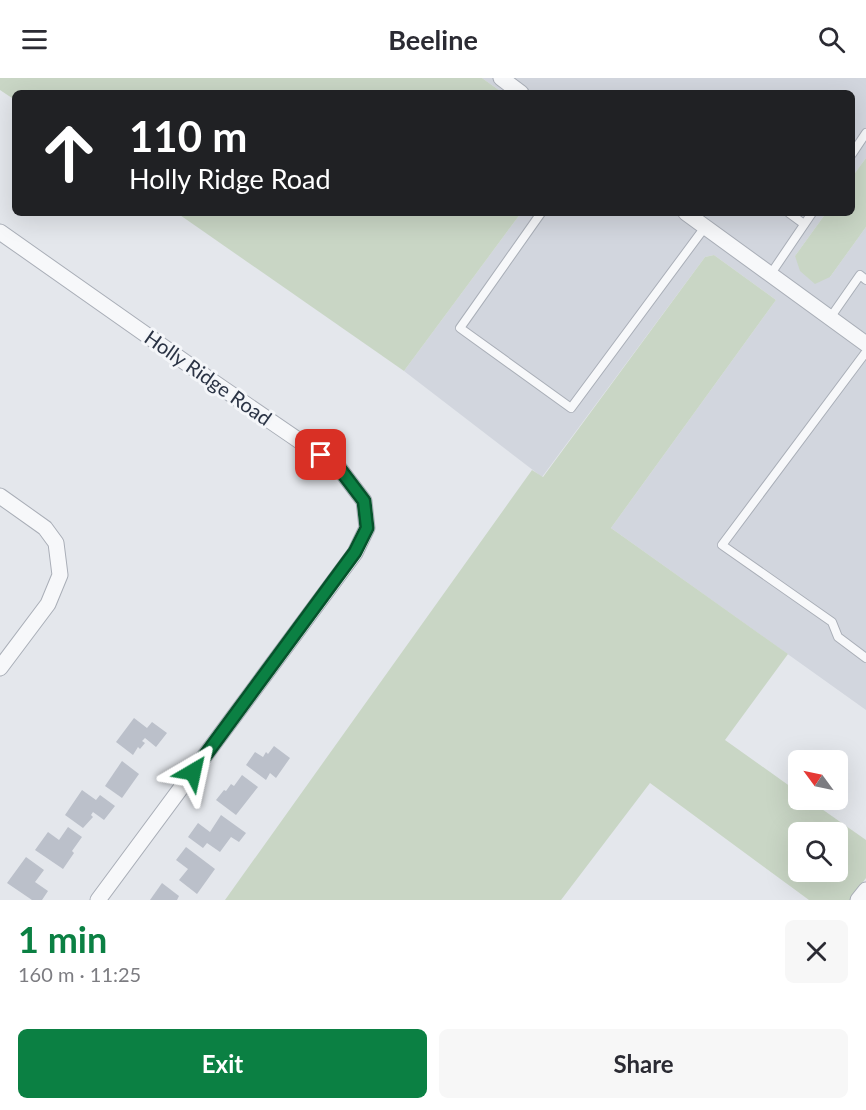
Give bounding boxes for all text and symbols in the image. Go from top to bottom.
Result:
icon: menu [18,23,51,56]
text: Beeline [388,23,478,56]
icon: search [815,23,848,56]
text: 110 m [129,111,247,161]
icon: ahead [30,114,108,192]
text: Holly Ridge Road [129,162,331,195]
street label: Holly Ridge Road [141,325,277,430]
pin [295,429,346,480]
icon: arrive [304,438,337,471]
position arrow [161,740,225,804]
north arrow [788,750,848,810]
map controls [788,750,848,882]
button: search [788,822,848,882]
text: 1 min [18,917,107,961]
button: close [785,920,848,983]
text: 160 m · 11:25 [18,962,141,986]
button: Exit [18,1029,427,1098]
button: Share [439,1029,848,1098]

